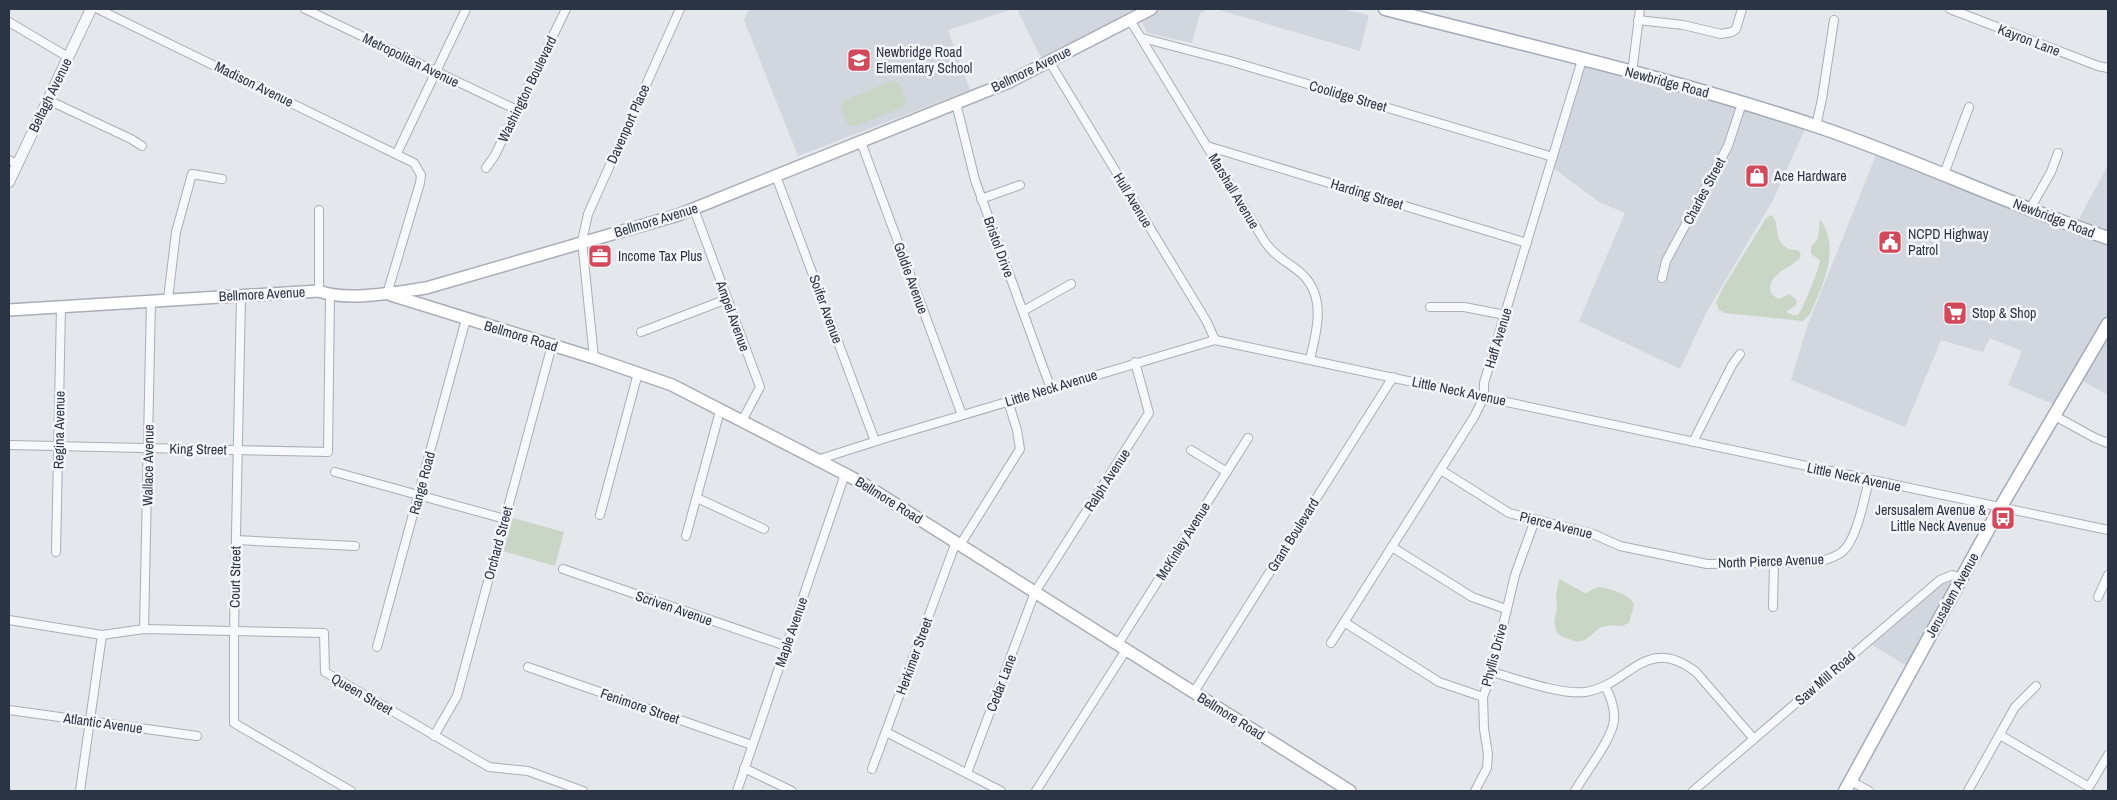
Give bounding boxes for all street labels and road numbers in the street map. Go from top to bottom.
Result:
street label: Kayron Lane [1995,20,2063,60]
street label: Metropolitan Avenue [360,29,462,91]
street label: Washington Boulevard [494,33,560,145]
street label: Bellmore Avenue [988,42,1074,96]
street label: Beltagh Avenue [24,55,76,135]
street label: Madison Avenue [212,57,296,111]
street label: Newbridge Road [1623,62,1711,102]
street label: Coolidge Street [1307,76,1389,116]
street label: Davenport Place [603,82,653,166]
street label: Marshall Avenue [1204,150,1264,232]
street label: Charles Street [1679,154,1729,228]
street label: Hull Avenue [1110,169,1156,231]
street label: Harding Street [1329,174,1405,214]
street label: Newbridge Road [2011,194,2097,242]
street label: Bellmore Avenue [612,199,700,241]
street label: Bristol Drive [980,214,1018,280]
street label: Goldie Avenue [890,240,932,316]
street label: Soifer Avenue [805,272,847,346]
street label: Ampel Avenue [712,277,754,354]
street label: Bellmore Avenue [218,283,306,305]
street label: Haff Avenue [1480,306,1516,370]
street label: Bellmore Road [482,316,560,356]
street label: Little Neck Avenue [1003,365,1099,411]
street label: Little Neck Avenue [1410,372,1508,410]
street label: Regina Avenue [49,391,69,469]
street label: Wallace Avenue [138,424,158,506]
street label: King Street [169,440,227,458]
street label: Ralph Avenue [1080,445,1134,515]
street label: Range Road [405,450,439,516]
street label: Little Neck Avenue [1805,458,1903,496]
street label: Bellmore Road [852,472,926,528]
street label: Grant Boulevard [1263,495,1323,575]
street label: McKinley Avenue [1152,499,1214,583]
street label: Orchard Street [480,504,516,582]
street label: Pierce Avenue [1518,507,1594,543]
street label: Court Street [225,546,245,608]
street label: Jerusalem Avenue [1921,549,1983,641]
street label: North Pierce Avenue [1718,550,1824,572]
street label: Scriven Avenue [633,586,715,630]
street label: Maple Avenue [771,595,811,669]
street label: Herkimer Street [892,615,936,697]
street label: Phyllis Drive [1477,622,1511,688]
street label: Saw Mill Road [1791,647,1859,709]
street label: Cedar Lane [982,652,1020,714]
street label: Queen Street [328,669,396,719]
street label: Fenimore Street [598,684,682,728]
street label: Bellmore Road [1194,688,1268,744]
street label: Atlantic Avenue [61,708,144,737]

